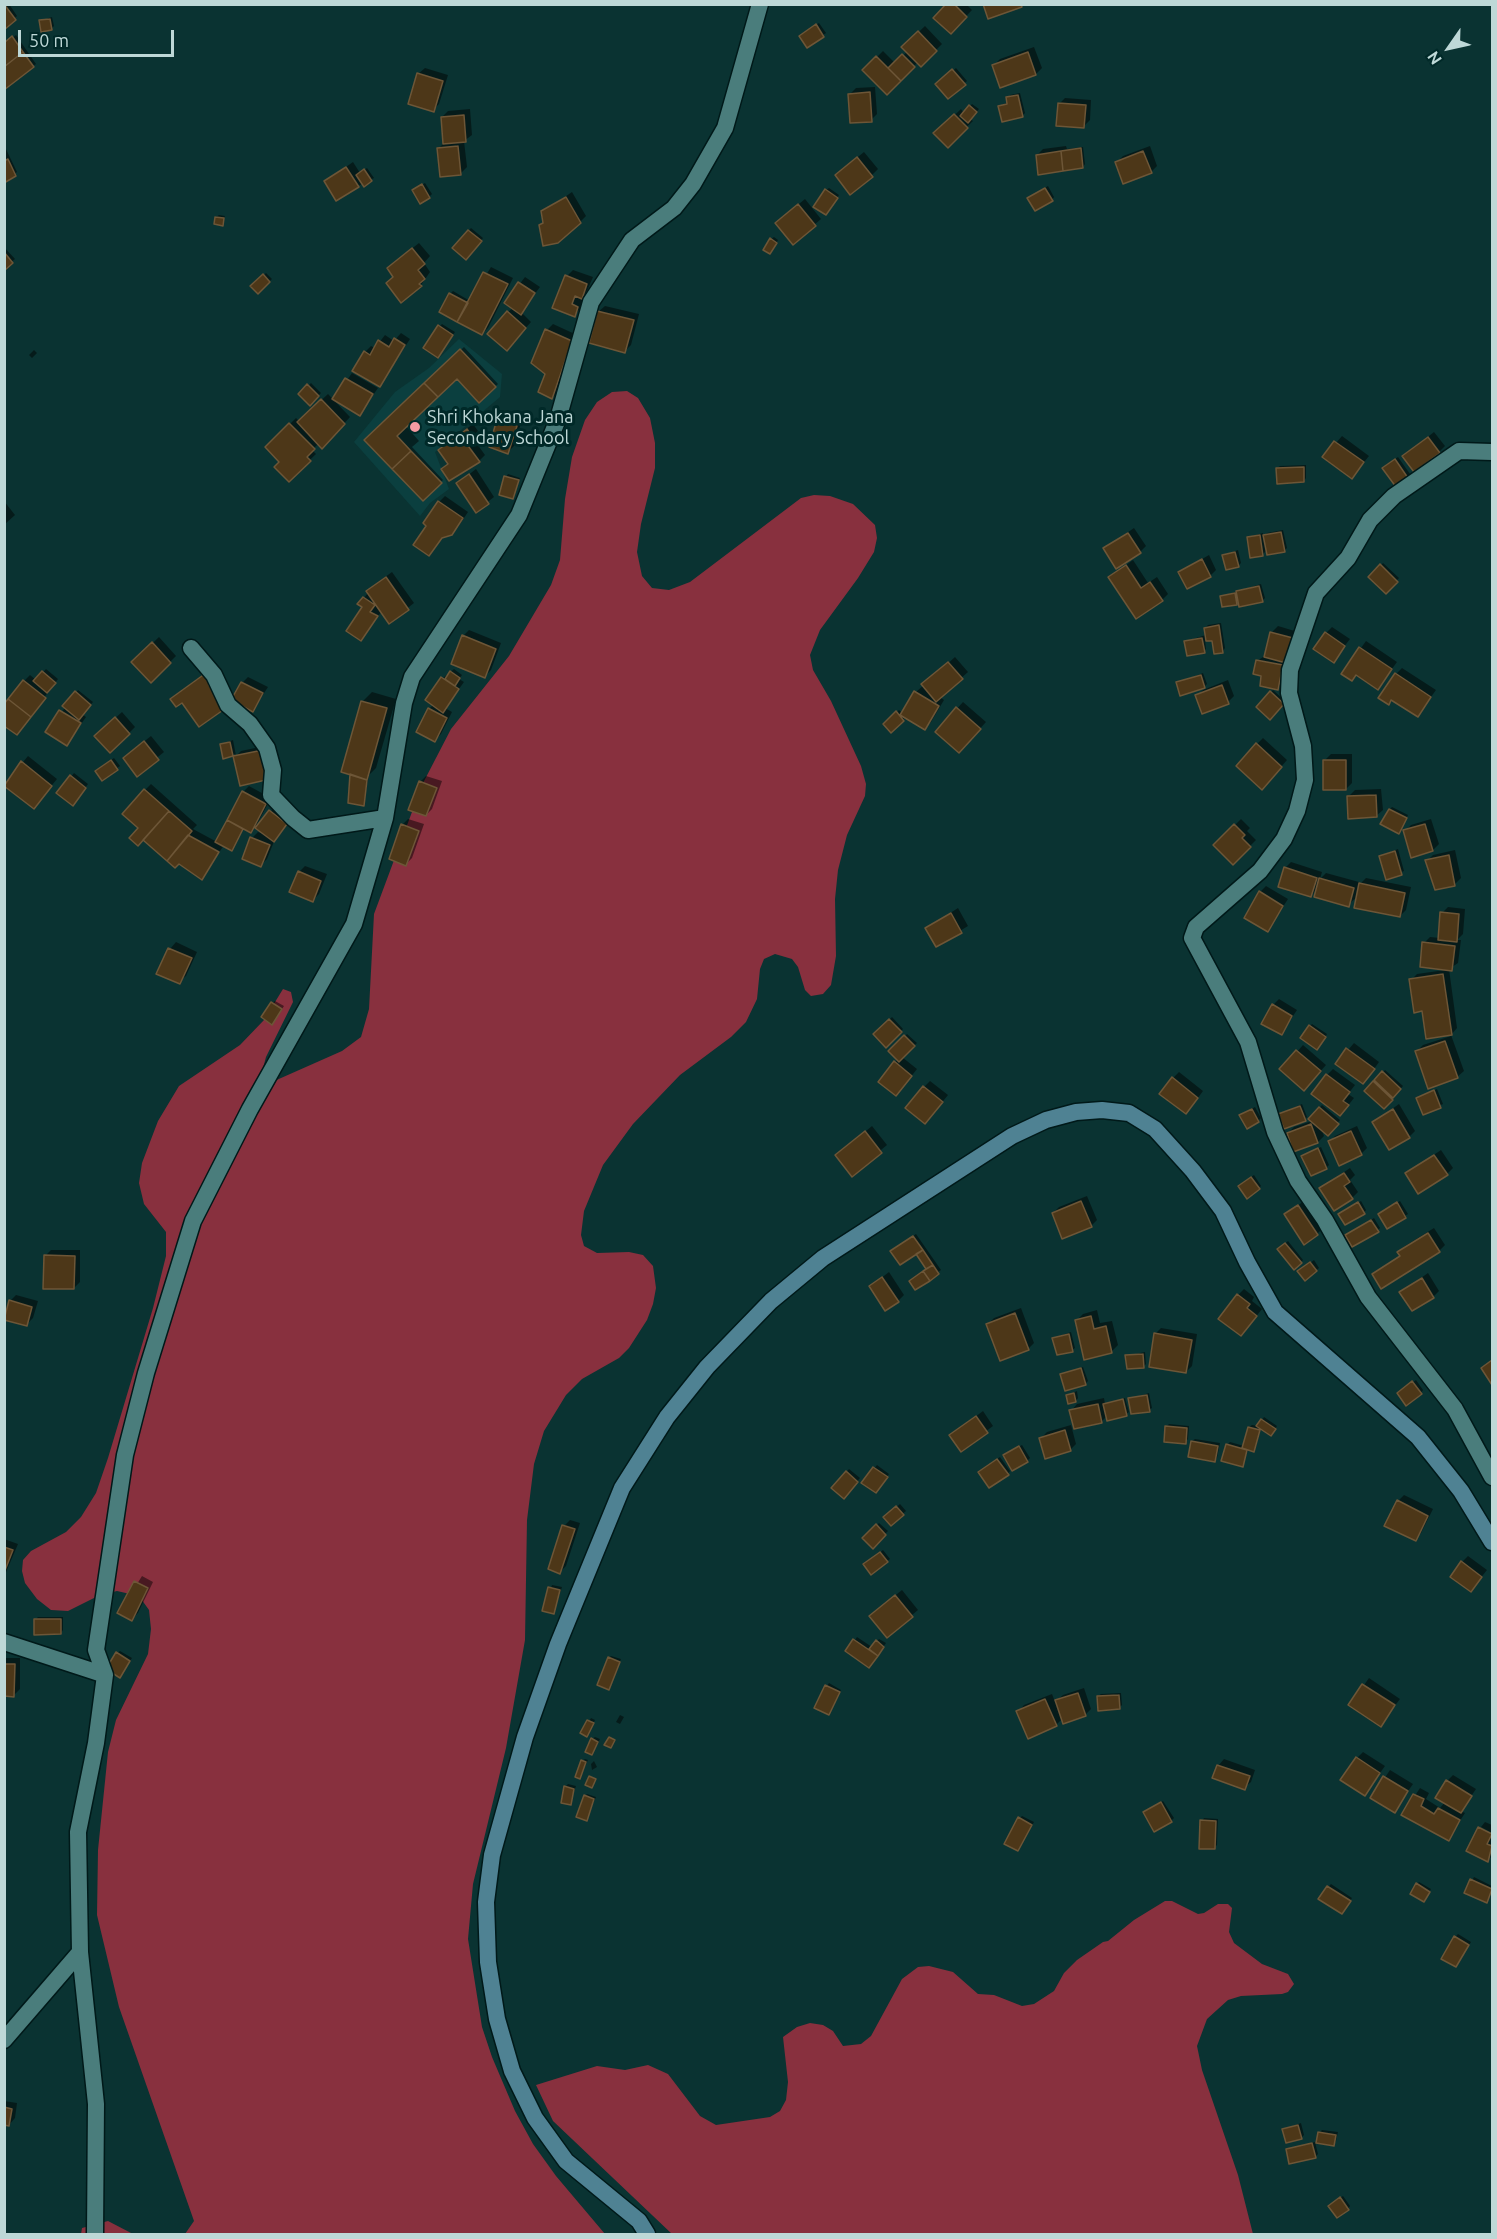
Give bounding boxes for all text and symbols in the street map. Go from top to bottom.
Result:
scale bar [21,18,177,56]
north arrow [1419,18,1479,78]
text: 50 m [29,30,69,50]
text: N [1423,48,1445,68]
place label: Shri Khokana Jana Secondary School [427,406,573,448]
marker: Shri Khokana Jana Secondary School [408,420,422,434]

